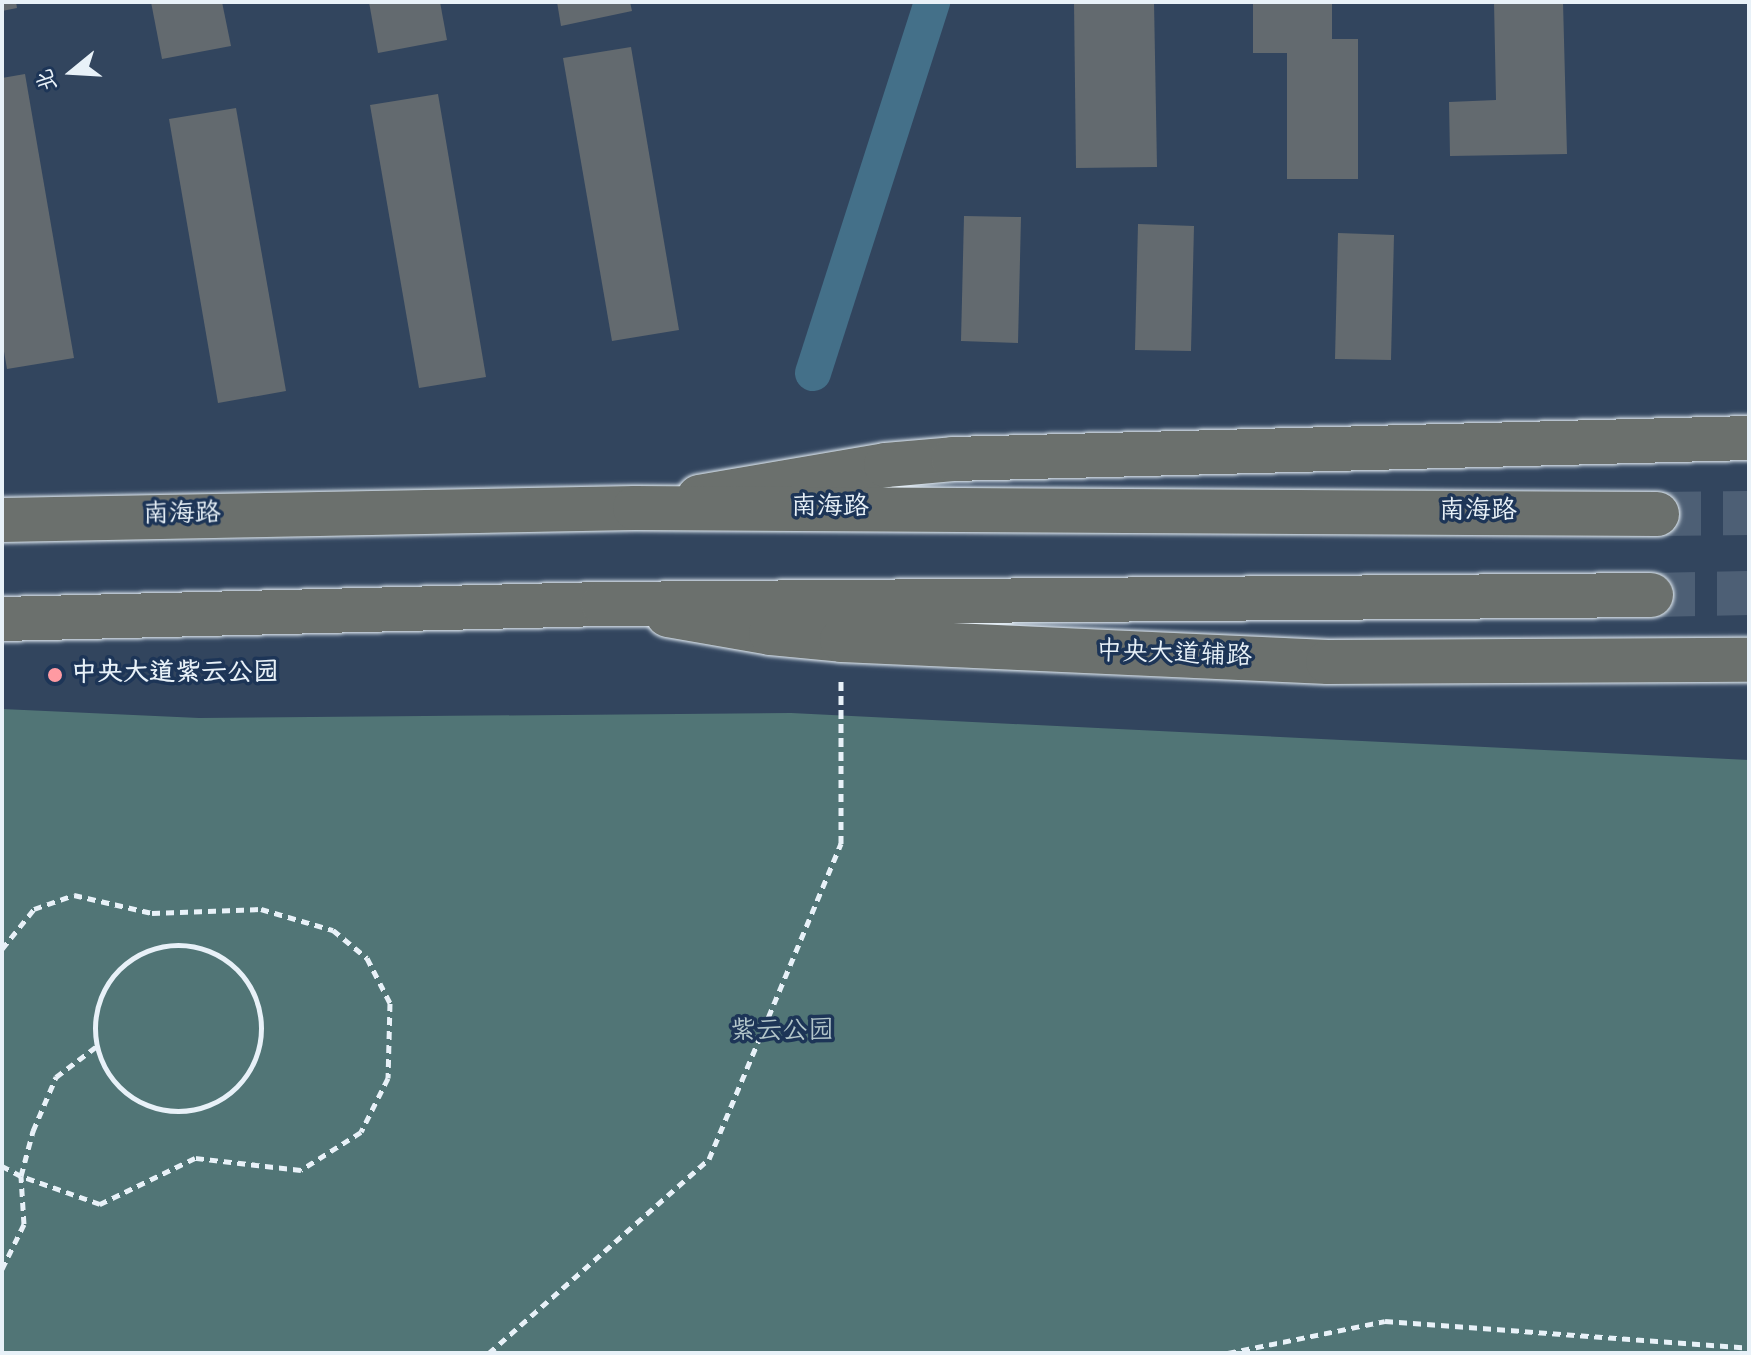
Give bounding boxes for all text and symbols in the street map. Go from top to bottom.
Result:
north arrow [32,32,112,112]
text: 北 [31,64,67,95]
street label: 南海路 [791,493,869,525]
street label: 南海路 [1439,497,1517,529]
street label: 南海路 [143,500,221,532]
street label: 中央大道辅路 [1096,638,1252,674]
place label: 中央大道紫云公园 [71,659,279,691]
marker: 中央大道紫云公园 [46,666,64,684]
park label: 紫云公园 [730,1017,834,1049]

